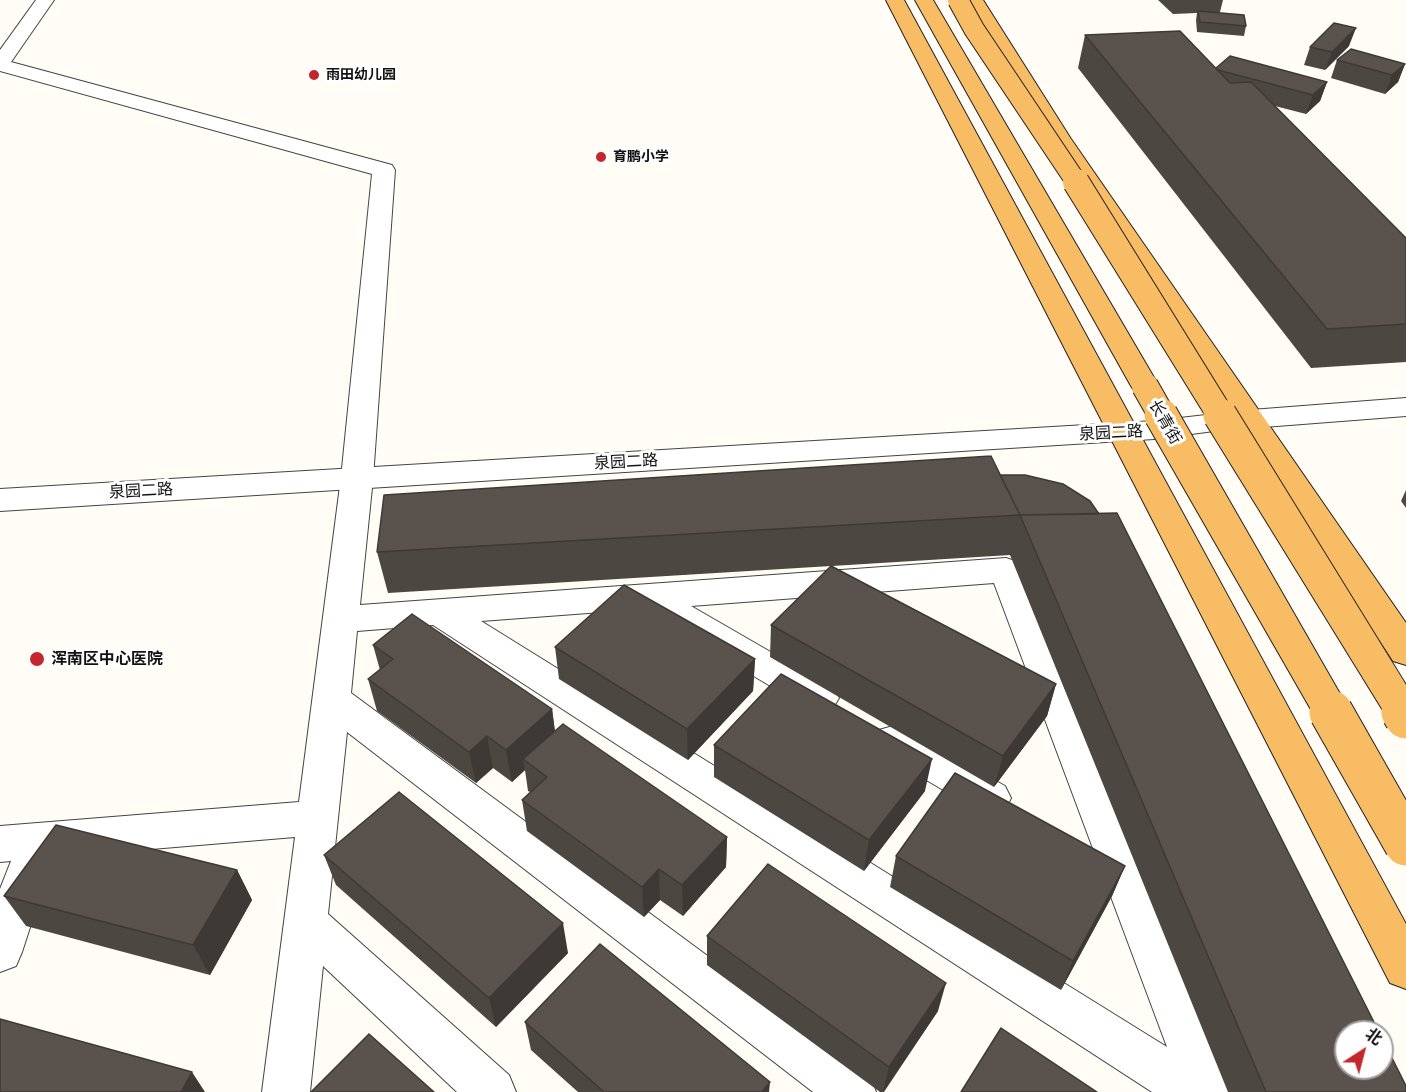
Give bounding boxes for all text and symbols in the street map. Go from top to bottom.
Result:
place label: 雨田幼儿园 [326,67,396,83]
marker: 雨田幼儿园 [307,68,321,82]
place label: 育鹏小学 [613,149,669,165]
marker: 育鹏小学 [594,150,608,164]
street label: 长青街 [1145,396,1185,448]
street label: 泉园二路 [1079,422,1143,444]
street label: 泉园二路 [594,451,658,473]
street label: 泉园二路 [109,480,173,502]
place label: 浑南区中心医院 [51,649,163,669]
marker: 浑南区中心医院 [28,650,46,668]
north arrow [1334,1020,1394,1080]
text: 北 [1362,1025,1385,1048]

